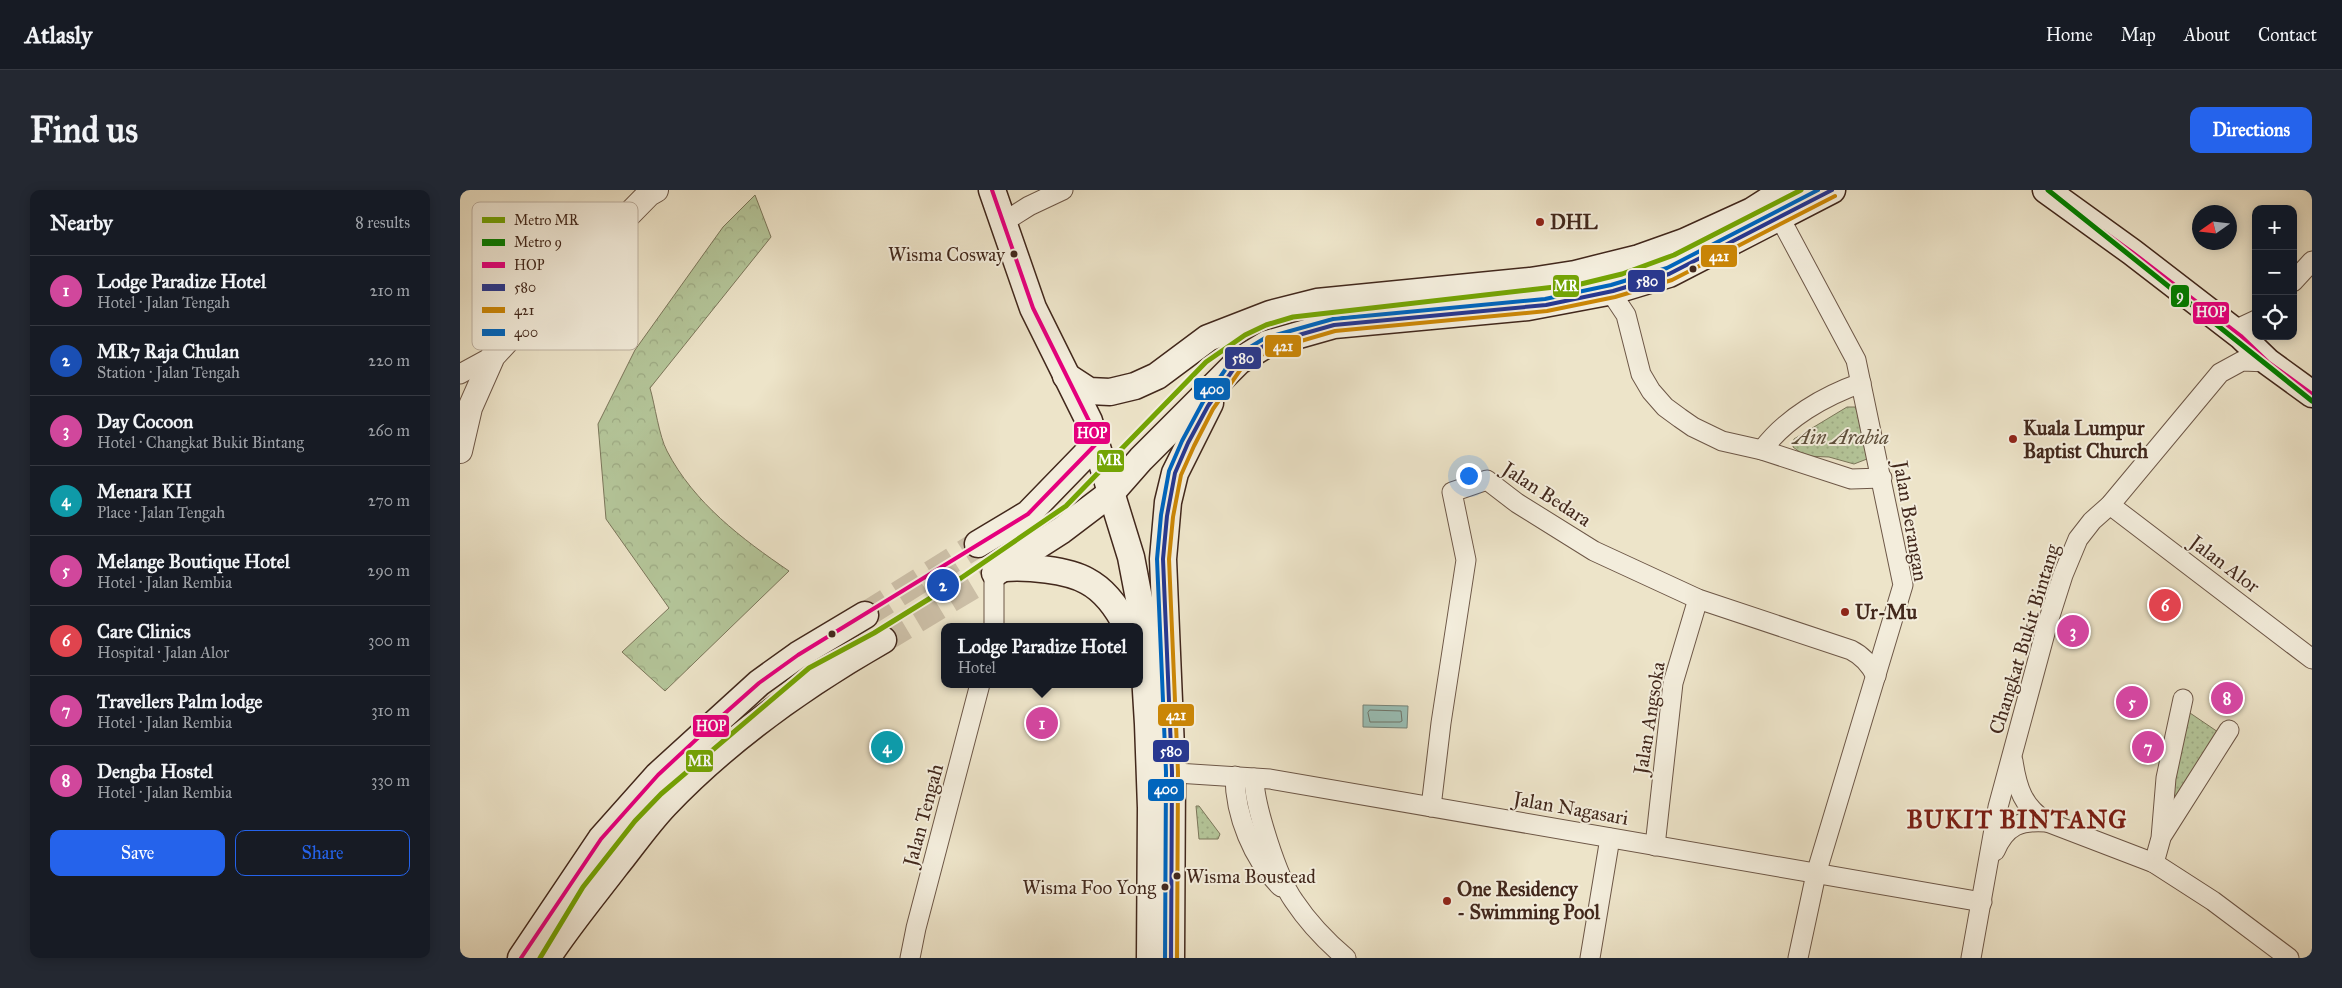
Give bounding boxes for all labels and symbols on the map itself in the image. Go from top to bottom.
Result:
legend [472,202,638,350]
north arrow [2192,205,2237,250]
place label: DHL [1550,210,1598,234]
text: Metro MR [514,212,580,229]
marker: DHL [1534,216,1546,228]
text: Metro 9 [514,234,562,251]
place label: Wisma Cosway [888,243,1006,266]
line badge: 421 [1700,244,1738,268]
text: 421 [1709,248,1730,266]
marker: Wisma Cosway [1009,249,1019,259]
text: HOP [514,257,545,274]
unlabelled marker [1688,264,1698,274]
line badge: 580 [1627,269,1666,293]
text: 580 [1636,273,1658,290]
line badge: MR [1552,274,1580,298]
text: MR [1554,278,1579,295]
text: 580 [514,279,536,296]
line badge: 9 [2170,284,2190,308]
text: 9 [2176,287,2184,305]
line badge: HOP [2192,301,2230,325]
text: 421 [514,302,535,319]
text: HOP [2196,304,2226,321]
text: 400 [514,324,538,341]
line badge: 421 [1264,334,1302,358]
text: 421 [1273,338,1294,356]
line badge: 580 [1224,346,1262,370]
text: 580 [1232,350,1254,367]
line badge: 400 [1193,377,1231,401]
text: 400 [1200,381,1224,399]
place label: Kuala Lumpur Baptist Church [2023,416,2149,464]
line badge: HOP [1073,421,1111,445]
text: HOP [1077,425,1107,442]
park label: Ain Arabia [1791,425,1889,449]
marker: Kuala Lumpur Baptist Church [2007,433,2019,445]
line badge: MR [1096,449,1125,473]
text: MR [1098,452,1123,469]
street label: Jalan Bedara [1496,455,1596,533]
street label: Jalan Berangan [1887,457,1933,583]
your location [1456,463,1482,489]
street label: Jalan Alor [2183,529,2265,599]
street label: Changkat Bukit Bintang [1984,540,2065,737]
pin: 2 [927,566,959,604]
pin: 6 [2149,586,2181,624]
place label: Ur-Mu [1855,600,1917,624]
marker: Ur-Mu [1839,606,1851,618]
pin: 3 [2057,612,2089,650]
unlabelled marker [827,629,837,639]
street label: Jalan Angsoka [1628,659,1671,778]
pin: 8 [2211,679,2243,717]
pin: 5 [2116,683,2148,721]
line badge: 421 [1157,703,1195,727]
pin: 1 [1026,704,1058,742]
text: 421 [1166,707,1187,725]
line badge: HOP [692,714,730,738]
text: HOP [696,718,726,735]
pin: 4 [871,728,903,766]
pin: 7 [2132,728,2164,766]
line badge: 580 [1152,739,1190,763]
text: 580 [1160,743,1182,760]
line badge: MR [685,749,714,773]
text: MR [688,753,713,770]
street label: Jalan Tengah [897,761,949,871]
line badge: 400 [1147,778,1185,802]
text: 400 [1154,781,1178,799]
street label: Jalan Nagasari [1509,786,1631,831]
district label: BUKIT BINTANG [1906,804,2128,835]
place label: Wisma Boustead [1186,865,1316,888]
marker: Wisma Boustead [1172,871,1182,881]
place label: Wisma Foo Yong [1023,876,1156,900]
place label: One Residency - Swimming Pool [1457,877,1600,925]
marker: Wisma Foo Yong [1160,882,1170,892]
marker: One Residency - Swimming Pool [1441,895,1453,907]

